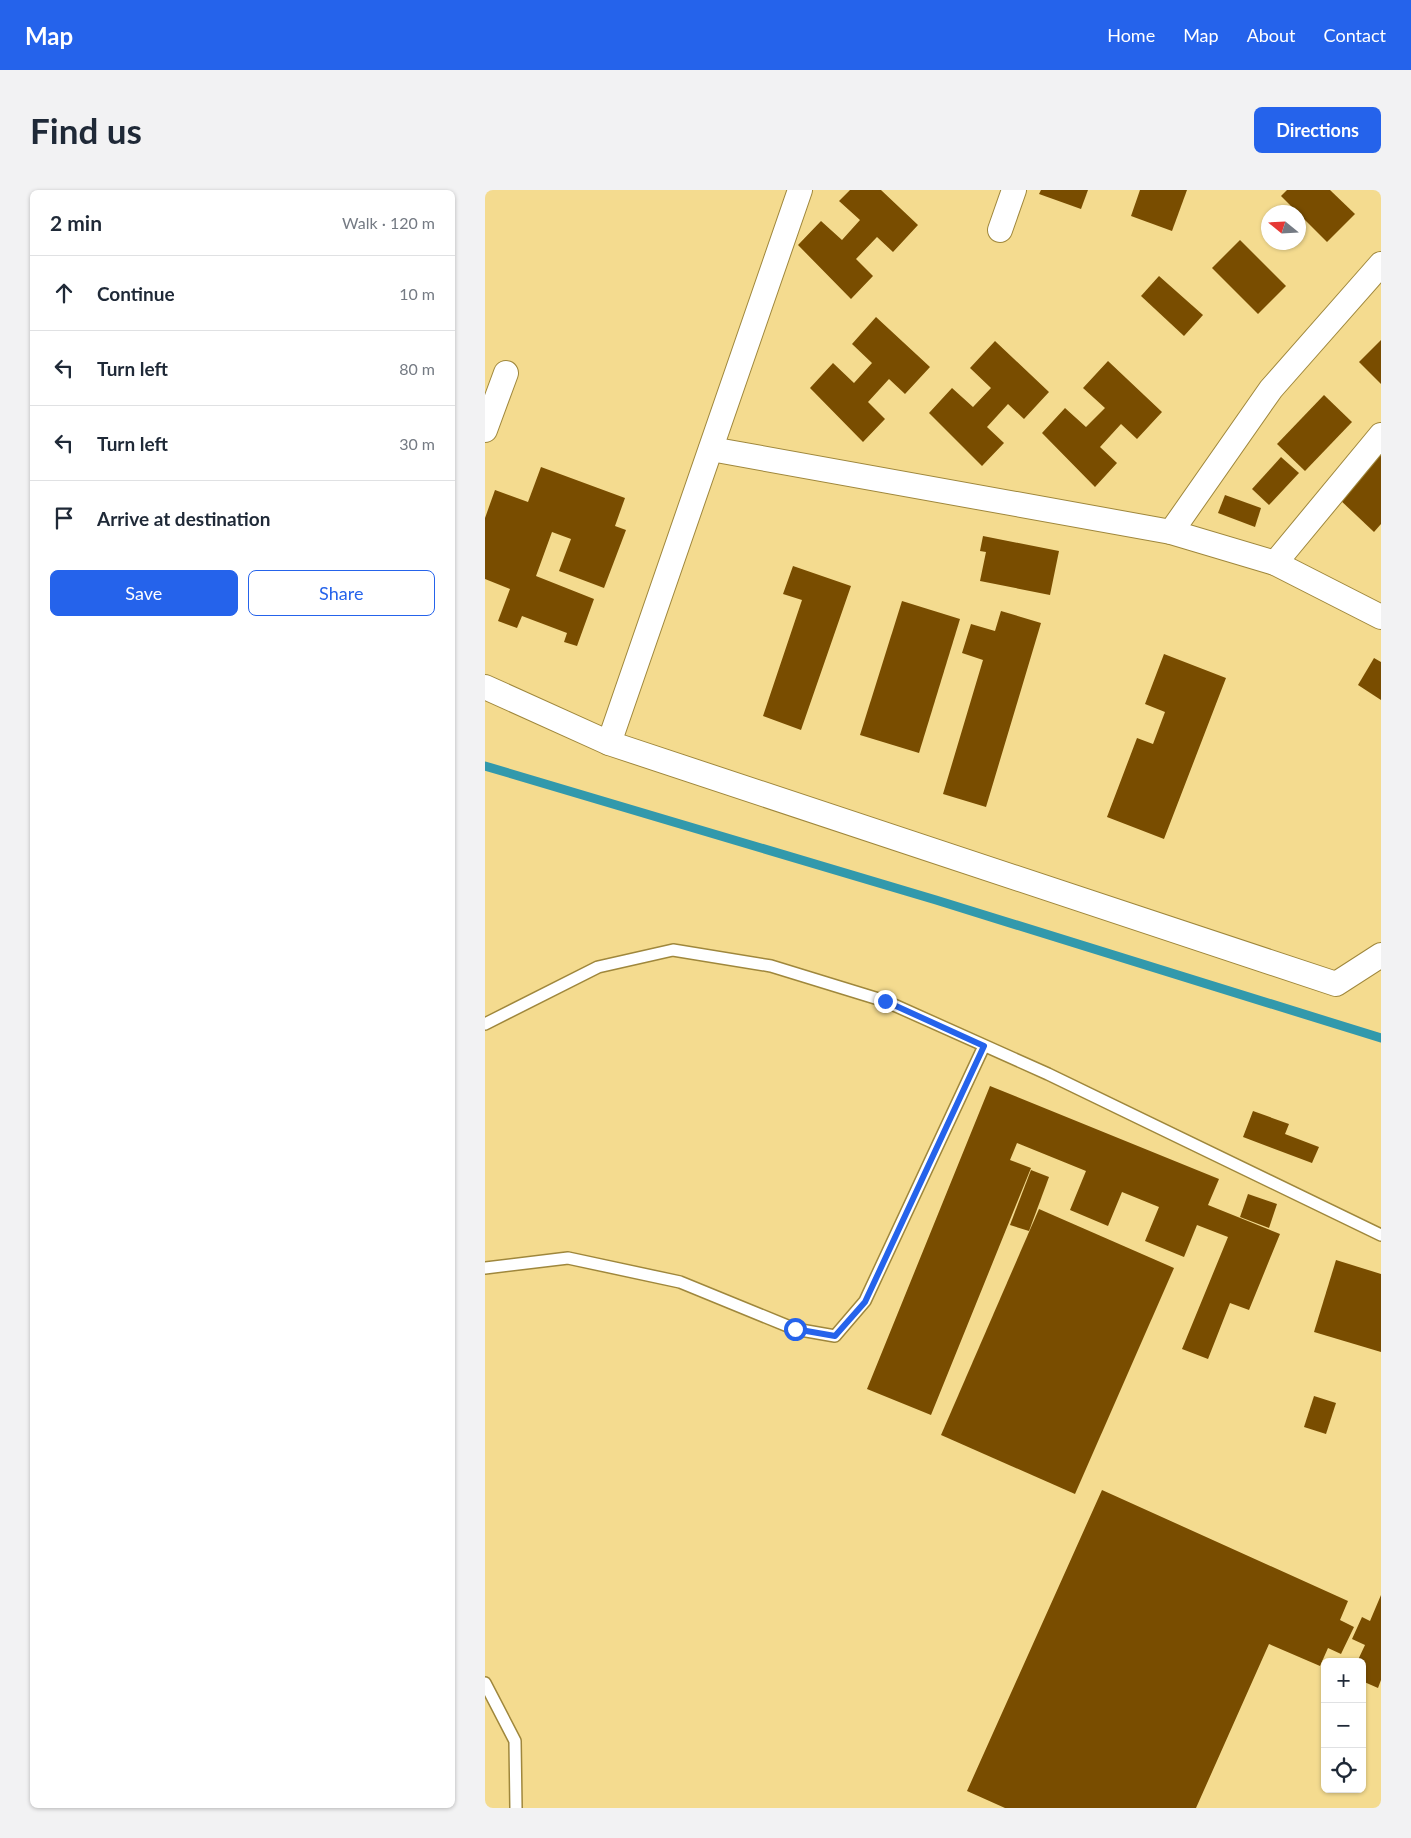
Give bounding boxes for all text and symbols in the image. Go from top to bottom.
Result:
text: Map [25,21,73,50]
text: Home [1107,24,1155,46]
text: Map [1183,24,1219,46]
text: About [1247,24,1296,46]
text: Contact [1324,24,1386,46]
button: Directions [1254,107,1381,153]
text: Find us [30,109,142,151]
north arrow [1261,205,1306,250]
text: 2 min [50,210,102,235]
text: Walk · 120 m [342,213,435,232]
icon: ahead [50,279,78,307]
text: Continue [97,282,175,305]
text: 10 m [399,284,435,303]
icon: left [50,354,78,382]
text: Turn left [97,357,168,380]
text: 80 m [399,359,435,378]
icon: left [50,429,78,457]
text: Turn left [97,432,168,455]
text: 30 m [399,434,435,453]
icon: arrive [50,504,78,532]
text: Arrive at destination [97,507,270,530]
button: Save [50,570,238,616]
button: Share [248,570,435,616]
route end [874,990,897,1013]
route start [784,1318,807,1341]
map controls [1321,1658,1366,1793]
button: + [1321,1658,1366,1703]
button: − [1321,1703,1366,1748]
button: locate [1321,1748,1366,1793]

